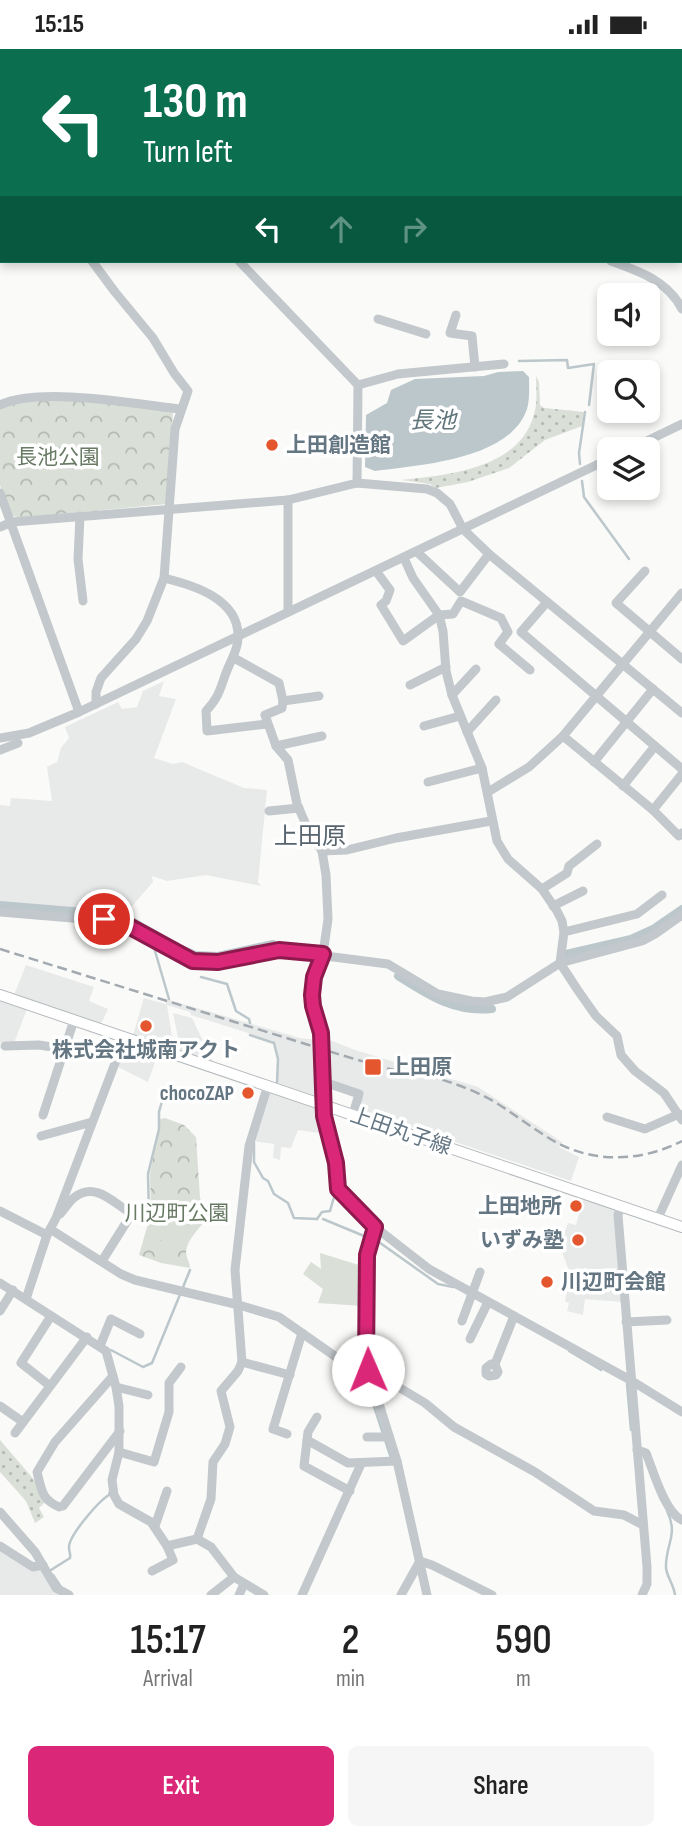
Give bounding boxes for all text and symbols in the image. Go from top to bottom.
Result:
text: 15:15 [35,9,84,40]
text: 130 m [143,73,248,132]
icon: left [28,77,119,168]
text: Turn left [143,133,233,172]
icon: left [249,210,287,248]
icon: ahead [322,210,360,248]
icon: right [395,210,433,248]
map controls [597,283,660,500]
button: sound [597,283,660,346]
button: search [597,360,660,423]
water label: 長池 [410,407,458,435]
place label: 上田創造館 [286,433,391,458]
marker: 上田創造館 [264,437,280,453]
button: layers [597,437,660,500]
park label: 長池公園 [16,445,100,470]
district label: 上田原 [274,822,346,851]
pin [74,889,134,949]
icon: arrive [85,900,123,938]
marker: 株式会社城南アクト [138,1018,154,1034]
place label: 株式会社城南アクト [52,1038,240,1063]
place label: 上田原 [389,1055,452,1080]
marker: 上田原 [363,1057,383,1077]
place label: chocoZAP [160,1081,234,1106]
marker: chocoZAP [240,1085,256,1101]
street label: 上田丸子線 [347,1103,455,1160]
place label: 上田地所 [478,1194,562,1219]
marker: 上田地所 [568,1198,584,1214]
park label: 川辺町公園 [125,1201,230,1226]
place label: いずみ塾 [480,1228,564,1253]
marker: いずみ塾 [570,1232,586,1248]
place label: 川辺町会館 [561,1270,666,1295]
marker: 川辺町会館 [539,1274,555,1290]
position arrow [331,1333,405,1407]
text: 15:17 [130,1615,206,1666]
text: 2 [341,1615,359,1666]
text: 590 [495,1615,552,1666]
text: Arrival [143,1665,193,1693]
text: min [336,1665,365,1693]
text: m [516,1665,531,1693]
button: Exit [28,1746,334,1826]
button: Share [348,1746,654,1826]

